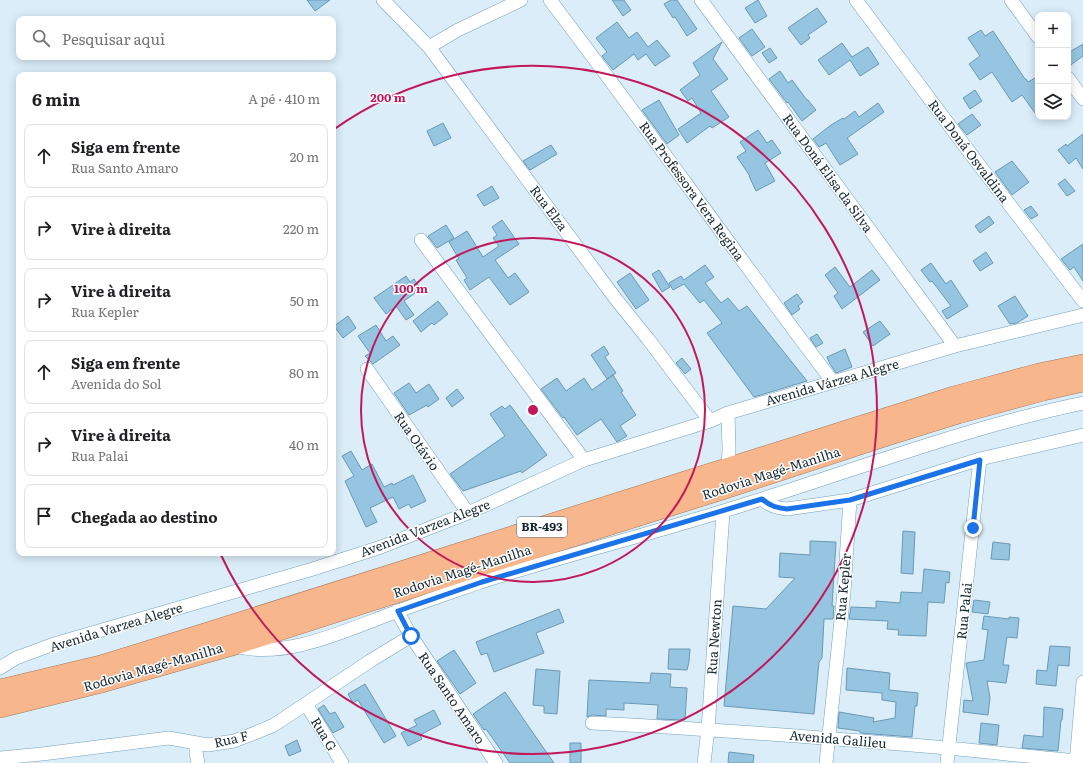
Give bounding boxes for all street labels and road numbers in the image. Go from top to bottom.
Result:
street label: Rua Doná Osvaldina [924,95,1014,206]
street label: Rua Doná Elisa da Silva [779,109,878,236]
street label: Rua Professora Vera Regina [635,117,750,264]
street label: Rua Elza [526,181,573,234]
street label: Avenida Várzea Alegre [763,353,901,410]
street label: Rua Otávio [390,407,445,474]
street label: Rodovia Magé-Manilha [699,441,842,504]
street label: Avenida Varzea Alegre [357,494,493,561]
road number: BR-493 [517,517,567,537]
street label: Rodovia Magé-Manilha [390,539,533,602]
street label: Rua Kepler [830,552,855,621]
street label: Rua Palai [951,581,976,640]
street label: Avenida Varzea Alegre [47,597,185,656]
street label: Rua Newton [701,598,726,676]
street label: Rodovia Magé-Manilha [81,638,225,696]
street label: Rua Santo Amaro [415,648,490,748]
street label: Rua G [307,713,342,754]
street label: Rua F [212,725,250,752]
street label: Avenida Galileu [789,725,887,752]

